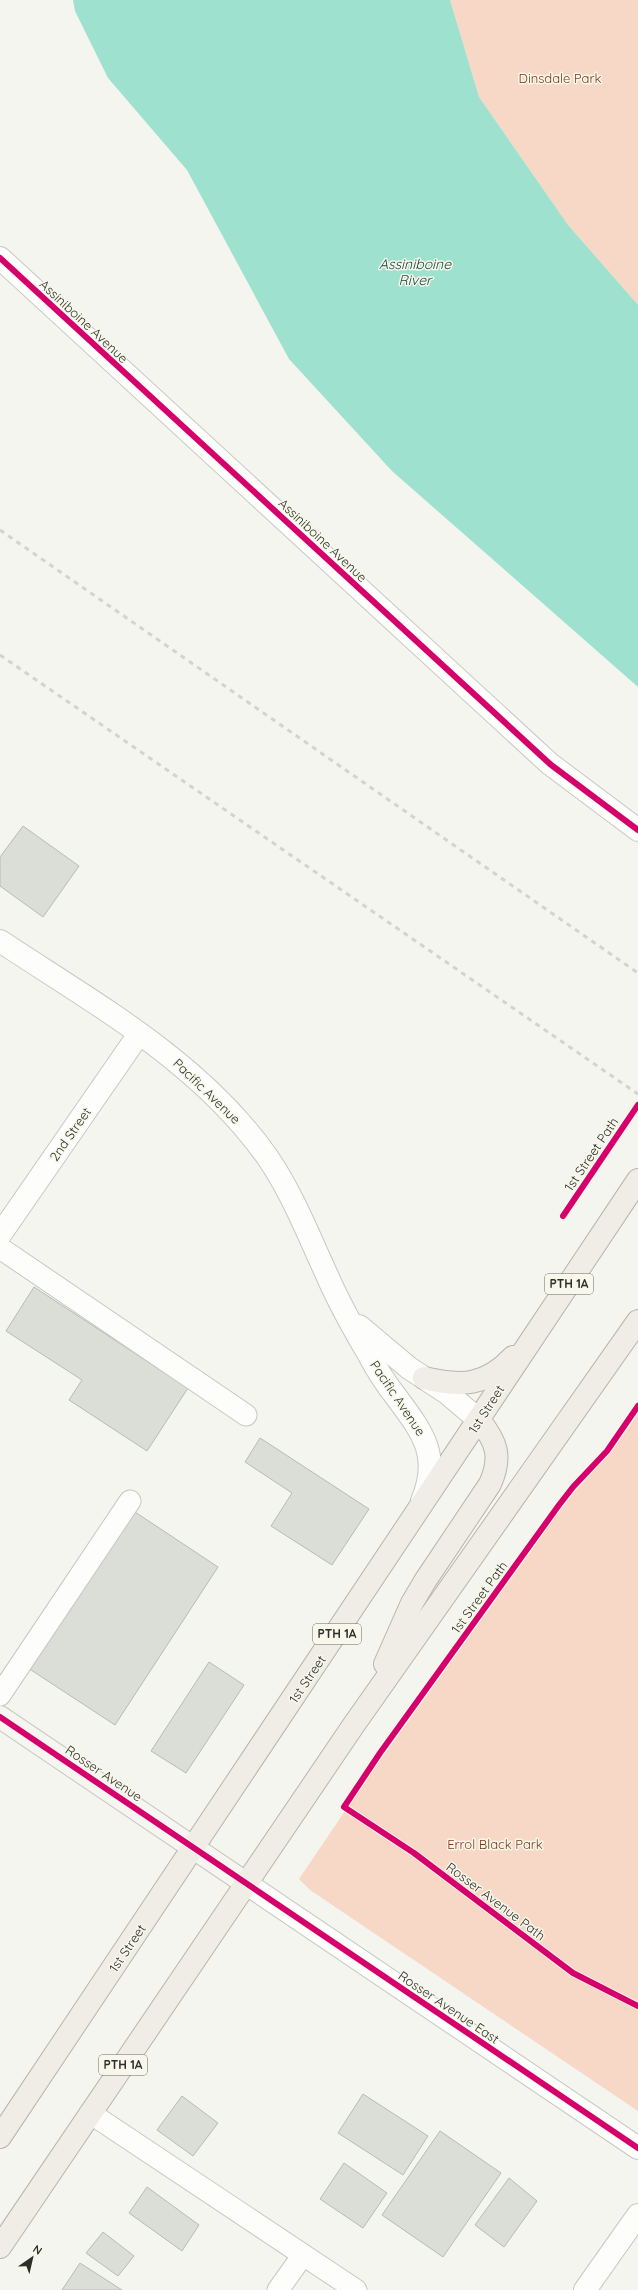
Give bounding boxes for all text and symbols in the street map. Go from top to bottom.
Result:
park label: Dinsdale Park [519,70,601,86]
water label: Assiniboine River [379,255,452,289]
street label: Assiniboine Avenue [36,276,132,366]
street label: Assiniboine Avenue [275,495,371,585]
street label: Pacific Avenue [170,1055,244,1127]
street label: 2nd Street [46,1104,94,1164]
street label: 1st Street Path [561,1114,621,1194]
road number: PTH 1A [545,1274,593,1294]
street label: Pacific Avenue [367,1357,429,1439]
street label: 1st Street [464,1382,508,1436]
street label: 1st Street Path [447,1558,511,1636]
road number: PTH 1A [313,1624,361,1644]
street label: 1st Street [285,1652,329,1706]
street label: Rosser Avenue [63,1741,145,1805]
park label: Errol Black Park [447,1836,543,1852]
street label: Rosser Avenue Path [443,1859,549,1943]
street label: 1st Street [105,1921,149,1975]
street label: Rosser Avenue East [395,1967,503,2047]
road number: PTH 1A [99,2055,147,2075]
north arrow [12,2238,52,2278]
text: N [30,2242,45,2258]

